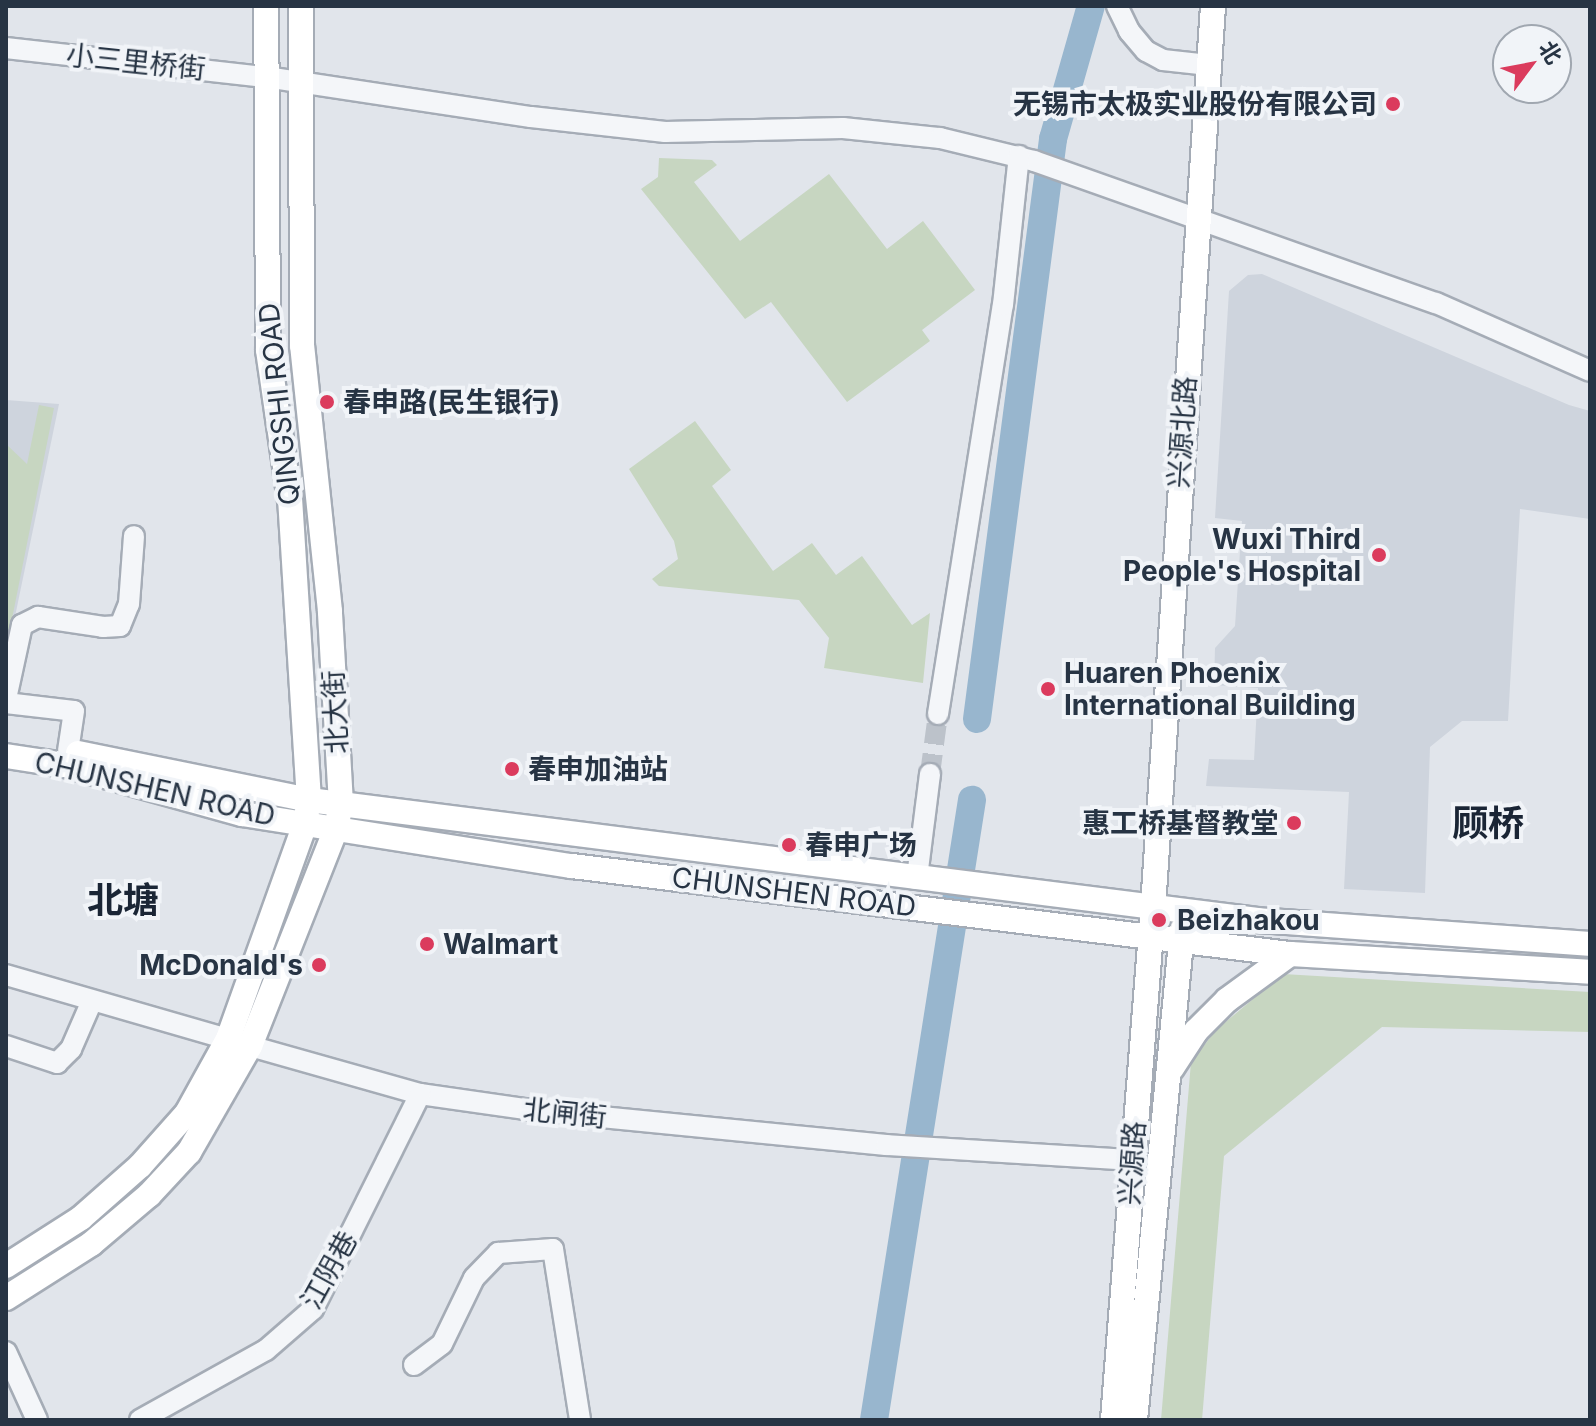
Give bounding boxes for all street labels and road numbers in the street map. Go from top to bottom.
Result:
street label: 小三里桥街 [65,38,207,86]
street label: QINGSHI ROAD [252,301,306,507]
street label: 兴源北路 [1161,375,1203,489]
street label: 北大街 [316,669,354,755]
street label: CHUNSHEN ROAD [31,745,279,833]
street label: CHUNSHEN ROAD [670,860,918,924]
street label: 北闸街 [521,1092,609,1134]
street label: 兴源路 [1112,1120,1152,1206]
street label: 江阴巷 [294,1225,364,1315]

